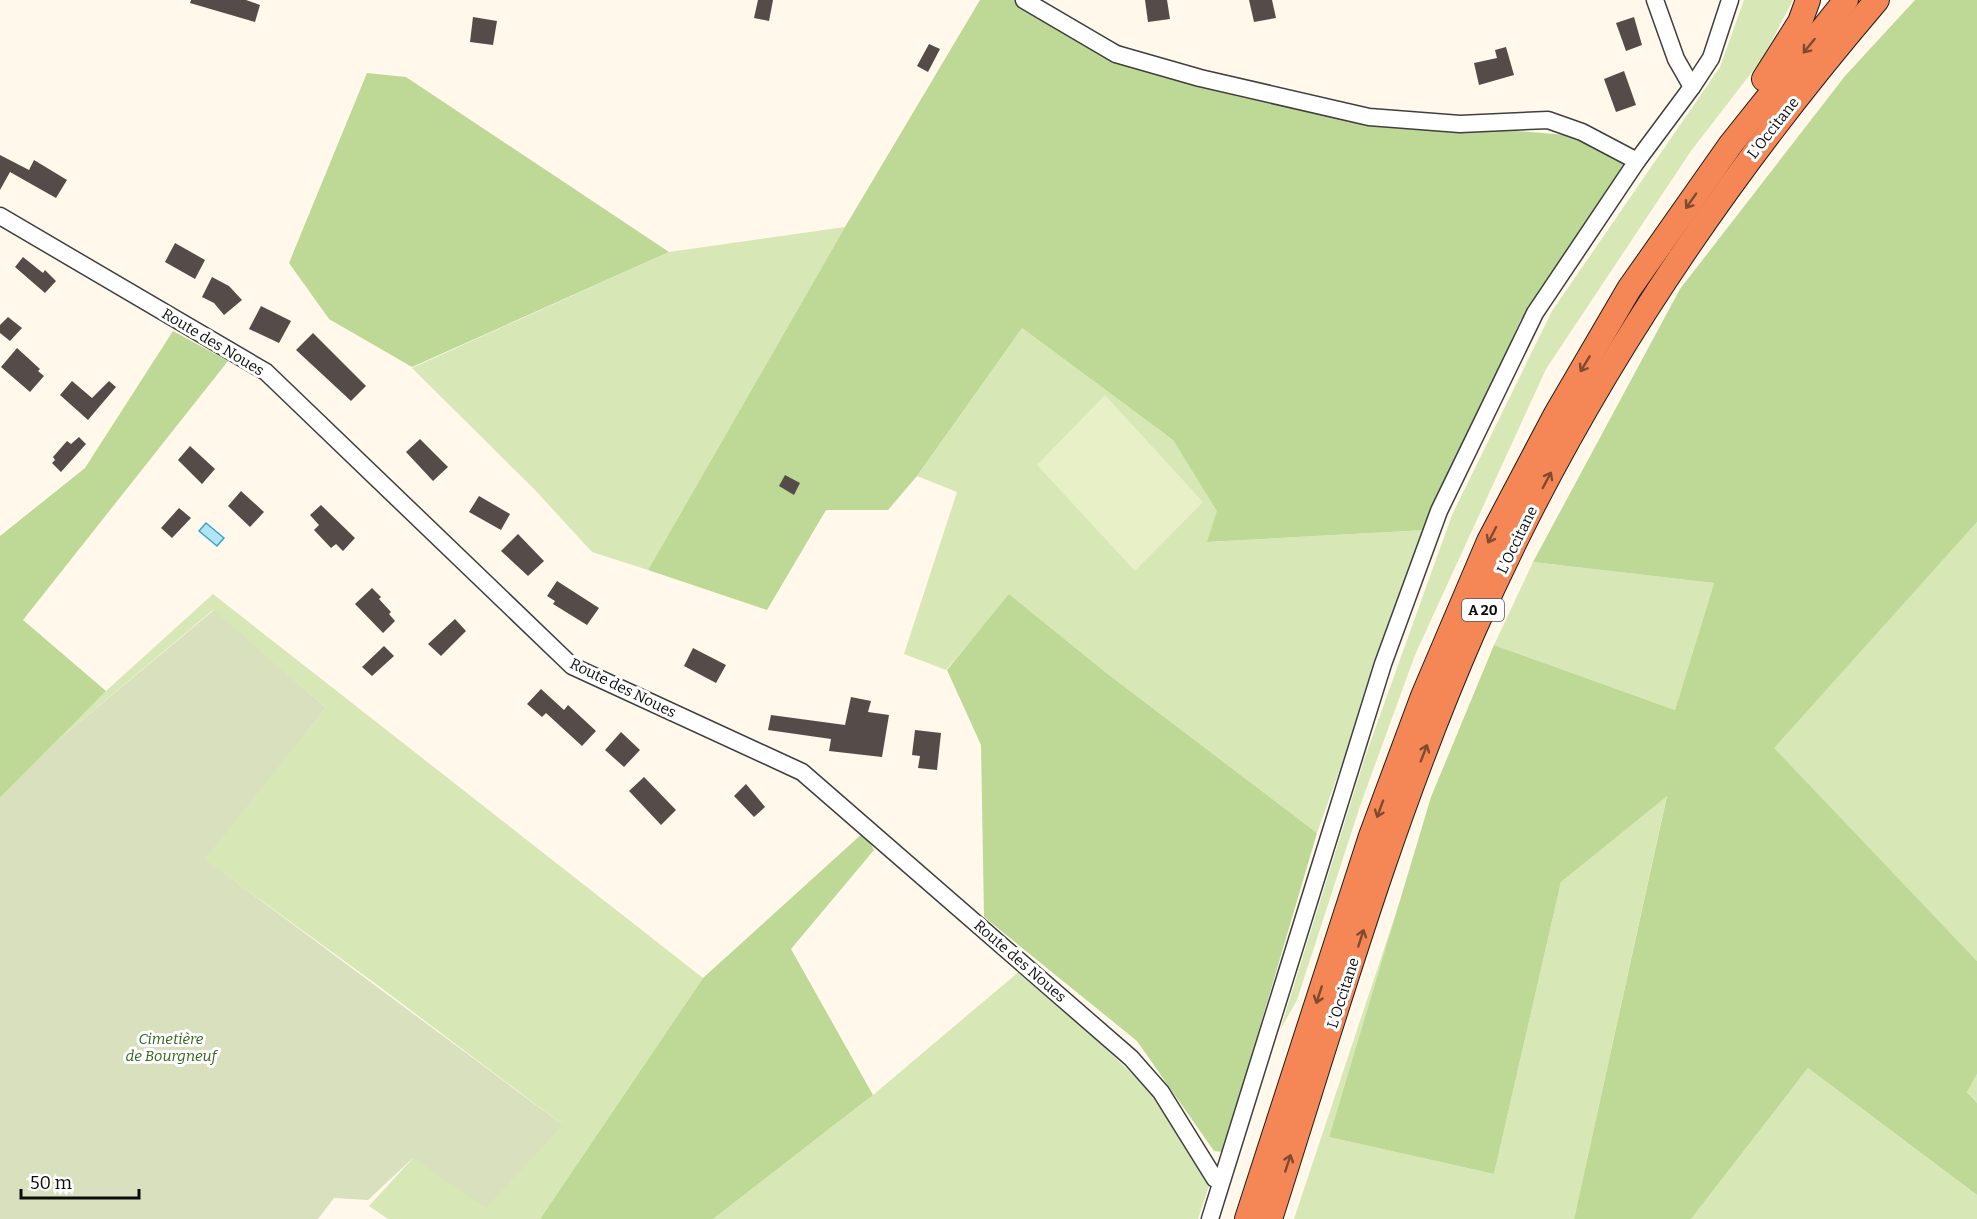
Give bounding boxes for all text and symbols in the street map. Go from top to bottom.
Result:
one-way arrow [1803,37,1816,53]
street label: L'Occitane [1743,94,1803,162]
one-way arrow [1685,192,1697,208]
street label: Route des Noues [159,304,267,380]
one-way arrow [1579,355,1591,372]
one-way arrow [1541,472,1553,489]
street label: L'Occitane [1493,503,1541,577]
one-way arrow [1486,526,1497,544]
road number: A 20 [1462,599,1504,621]
street label: Route des Noues [567,654,679,722]
one-way arrow [1419,744,1430,763]
one-way arrow [1374,800,1385,818]
street label: Route des Noues [970,916,1070,1006]
one-way arrow [1356,929,1367,948]
street label: L'Occitane [1323,955,1363,1031]
one-way arrow [1313,985,1324,1004]
park label: Cimetière de Bourgneuf [126,1030,219,1065]
one-way arrow [1283,1154,1294,1173]
scale bar [21,1162,140,1200]
text: 50 m [30,1172,72,1194]

